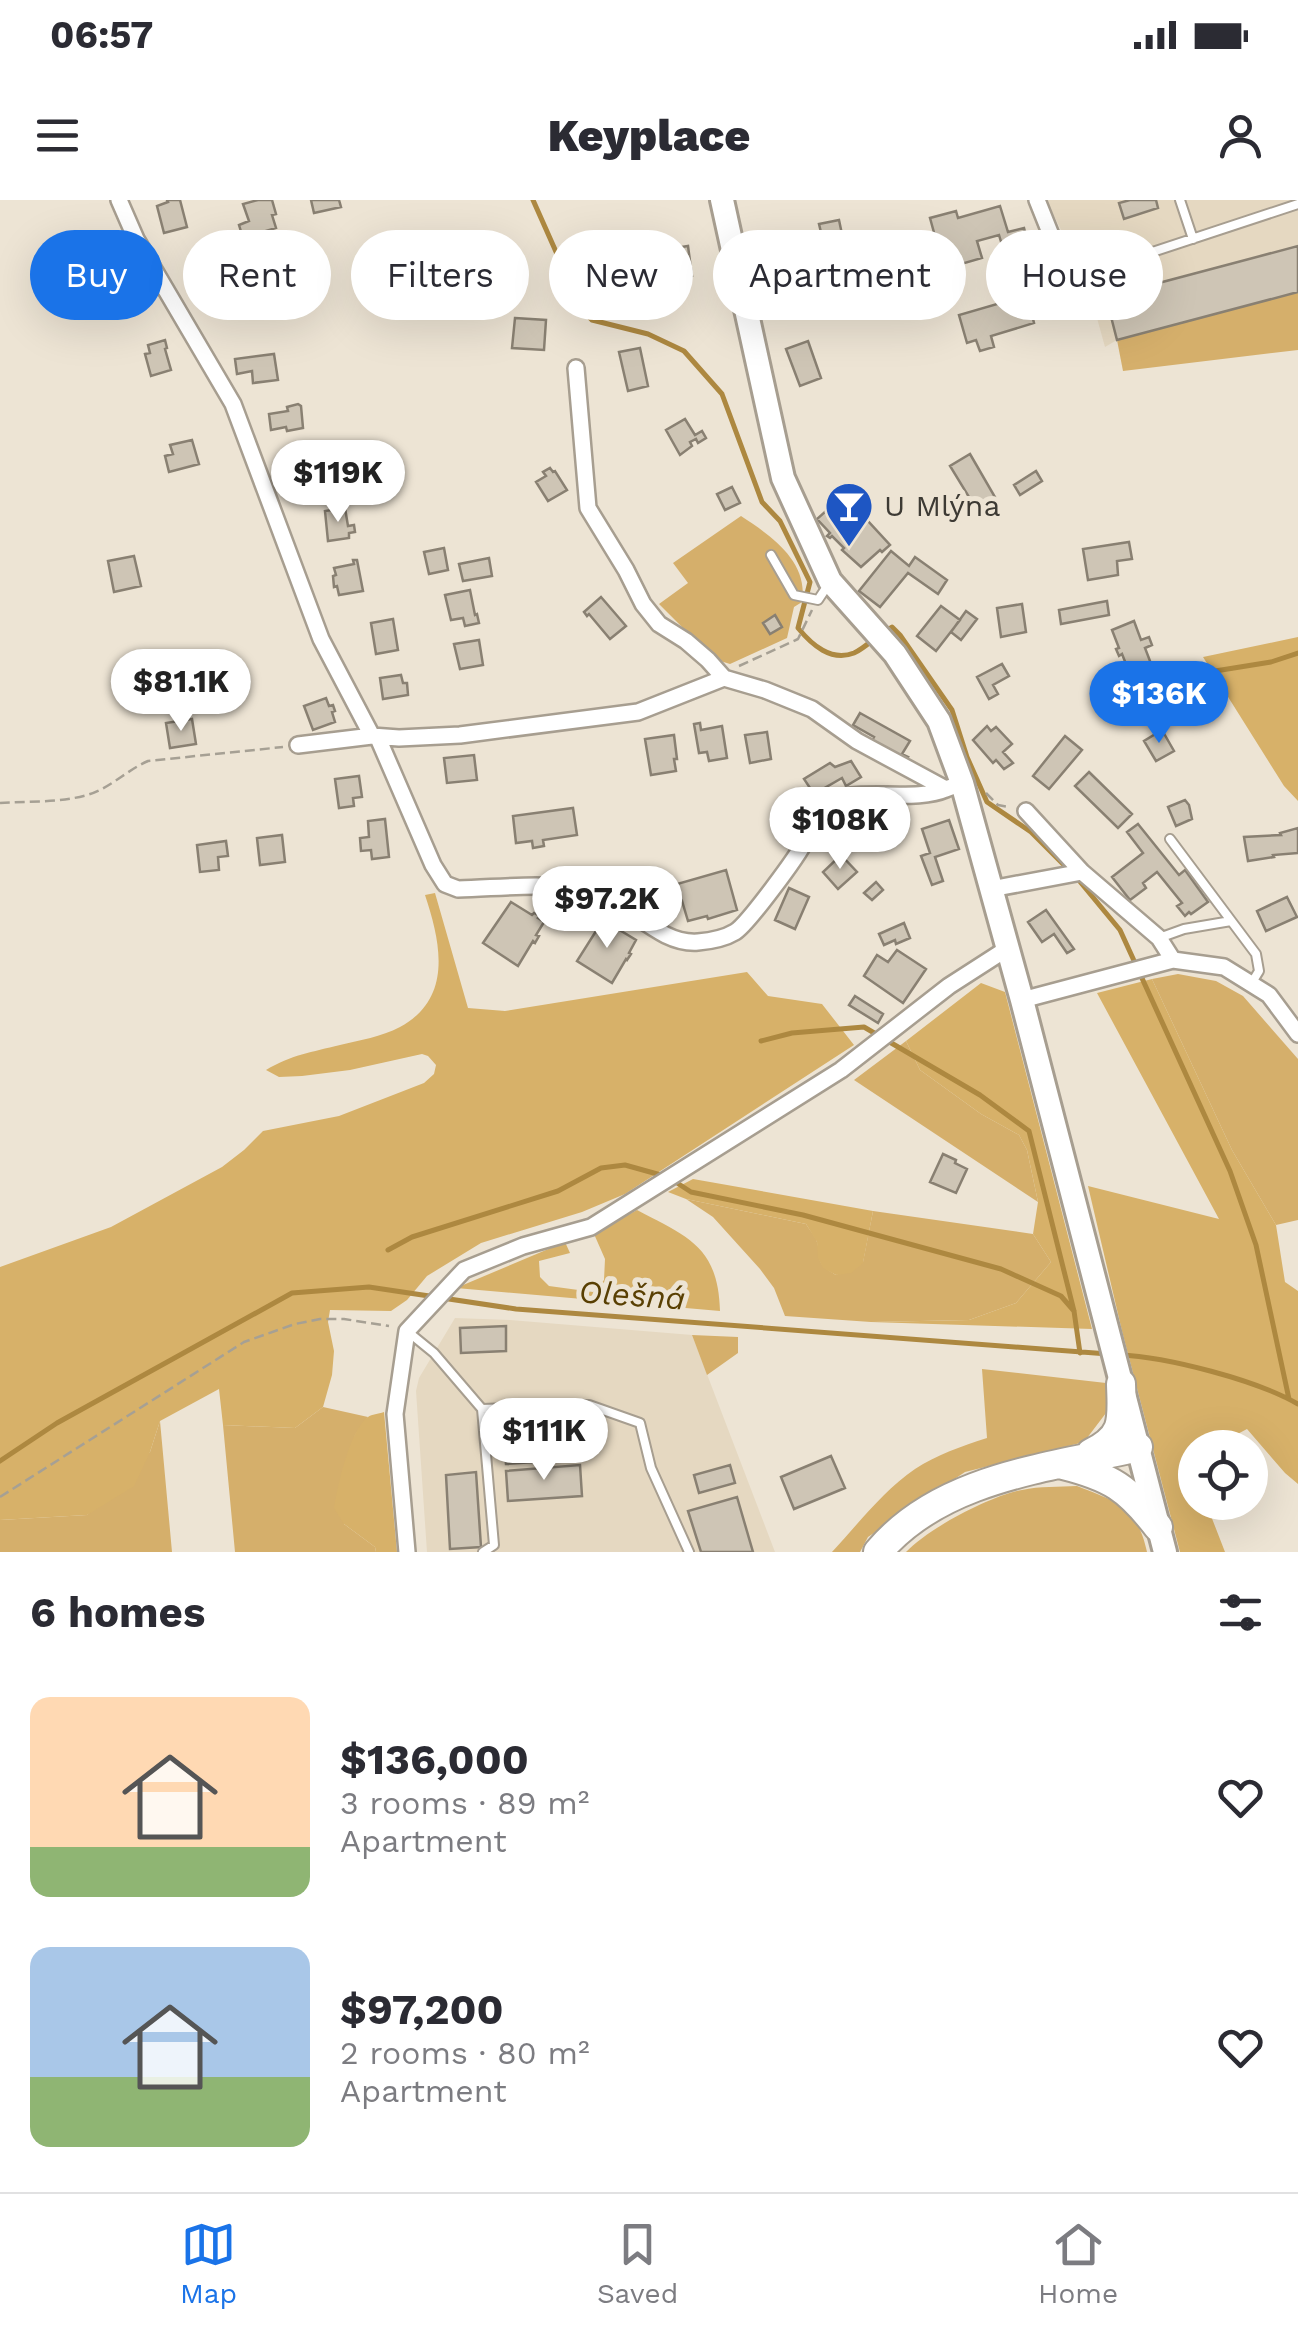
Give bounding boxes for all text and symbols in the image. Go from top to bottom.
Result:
text: 06:57 [50,13,153,57]
icon: menu [30,108,85,163]
icon: person [1213,108,1268,163]
text: Keyplace [548,109,750,162]
chip: Buy [30,230,163,320]
chip: Rent [183,230,331,320]
chip: Filters [351,230,529,320]
chip: New [549,230,693,320]
chip: Apartment [713,230,966,320]
chip: House [986,230,1163,320]
pin: $119K [268,440,408,525]
text: $119K [293,453,383,491]
bar icon: U Mlýna [823,480,875,548]
place label: U Mlýna [884,488,1000,523]
pin: $81.1K [100,649,262,734]
pin: $136K [1089,661,1229,746]
text: $81.1K [133,662,229,700]
text: $136K [1111,674,1207,712]
pin: $108K [770,787,910,872]
text: $108K [791,800,889,838]
pin: $97.2K [526,866,688,951]
text: $97.2K [554,879,660,917]
water label: Olešná [578,1272,686,1318]
pin: $111K [474,1398,614,1483]
text: $111K [502,1411,586,1449]
map controls [1178,1430,1268,1520]
button: locate [1178,1430,1268,1520]
icon: filters [1213,1585,1268,1640]
text: 6 homes [30,1588,205,1637]
text: $136,000 [340,1735,529,1784]
icon: home [110,1737,230,1857]
icon: heart [1213,1770,1268,1825]
text: 3 rooms · 89 m² [340,1784,589,1822]
text: Apartment [340,1822,507,1860]
text: $97,200 [340,1985,504,2034]
icon: home [110,1987,230,2107]
icon: heart [1213,2020,1268,2075]
text: 2 rooms · 80 m² [340,2034,590,2072]
text: Apartment [340,2072,507,2110]
tab: Map [180,2217,237,2310]
tab: Saved [597,2217,678,2310]
tab: Home [1038,2217,1118,2310]

